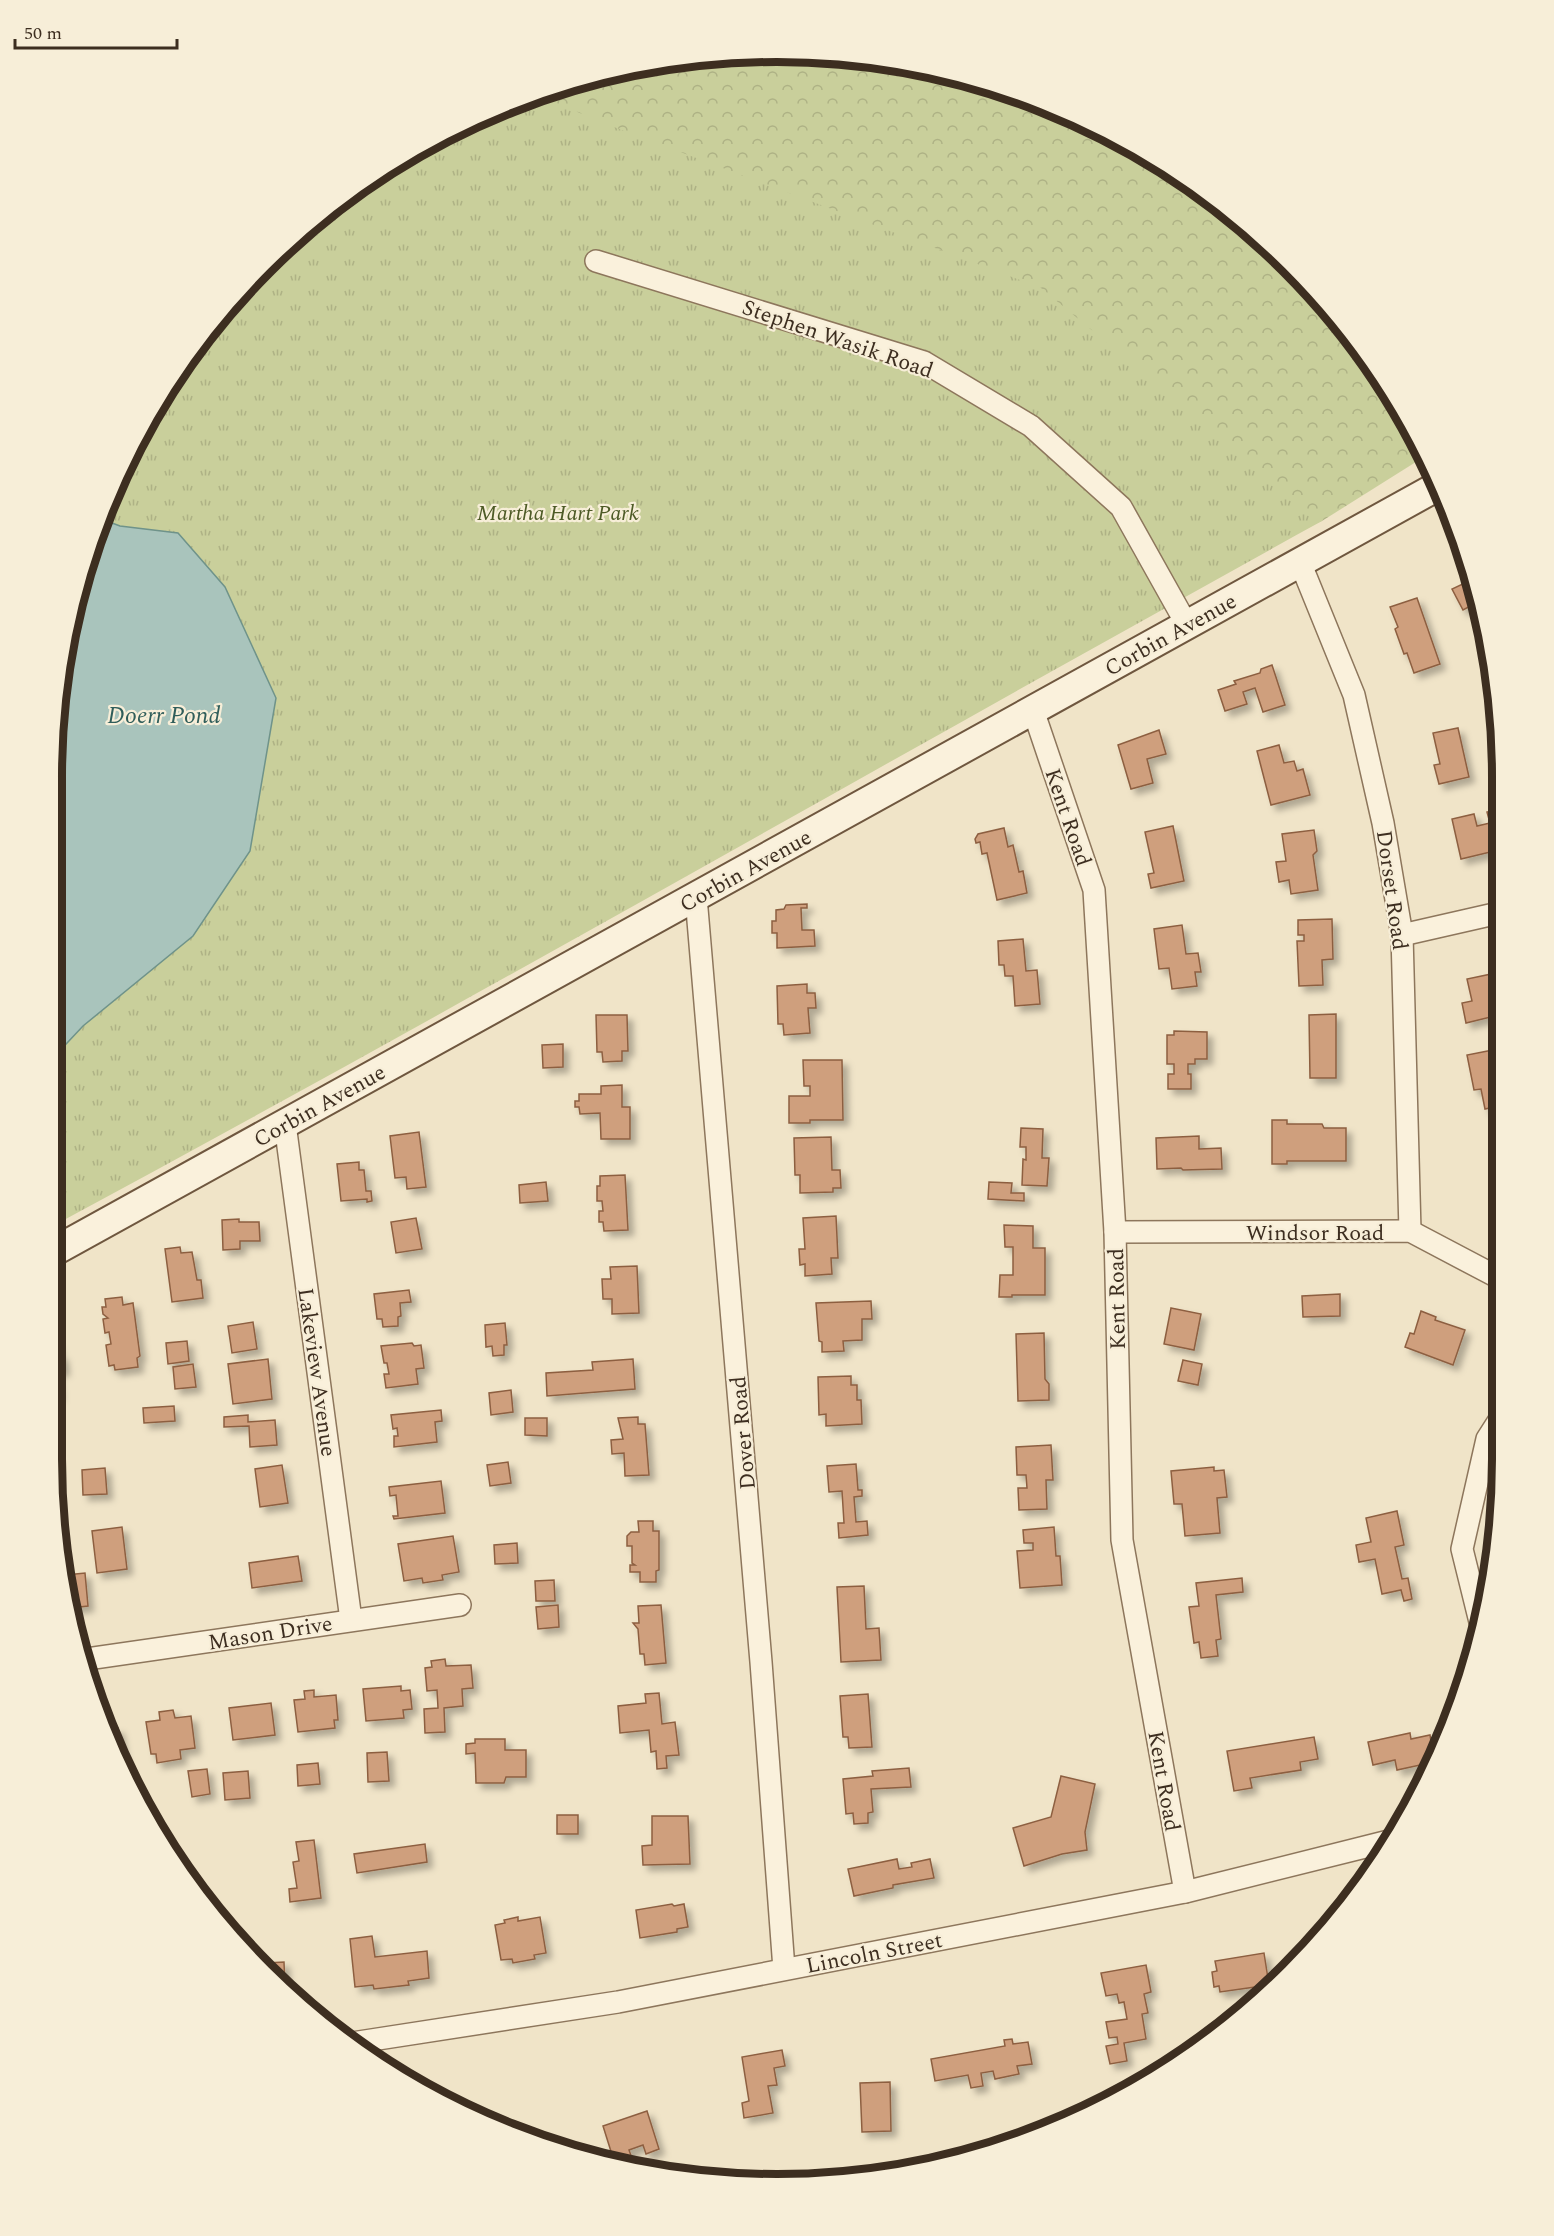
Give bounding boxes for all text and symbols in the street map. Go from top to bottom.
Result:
scale bar [15,12,177,50]
text: 50 m [24,20,62,47]
street label: Stephen Wasik Road [737,291,938,388]
park label: Martha Hart Park [477,497,639,530]
street label: Corbin Avenue [1099,585,1243,685]
water label: Doerr Pond [107,698,221,734]
street label: Kent Road [1035,764,1100,871]
street label: Corbin Avenue [674,821,818,921]
street label: Dorset Road [1367,828,1416,952]
street label: Corbin Avenue [248,1056,392,1156]
street label: Windsor Road [1246,1217,1384,1250]
street label: Kent Road [1100,1248,1135,1350]
street label: Lakeview Avenue [288,1286,345,1459]
street label: Dover Road [722,1375,765,1491]
street label: Mason Drive [206,1607,335,1660]
street label: Kent Road [1138,1728,1189,1834]
street label: Lincoln Street [803,1924,946,1983]

